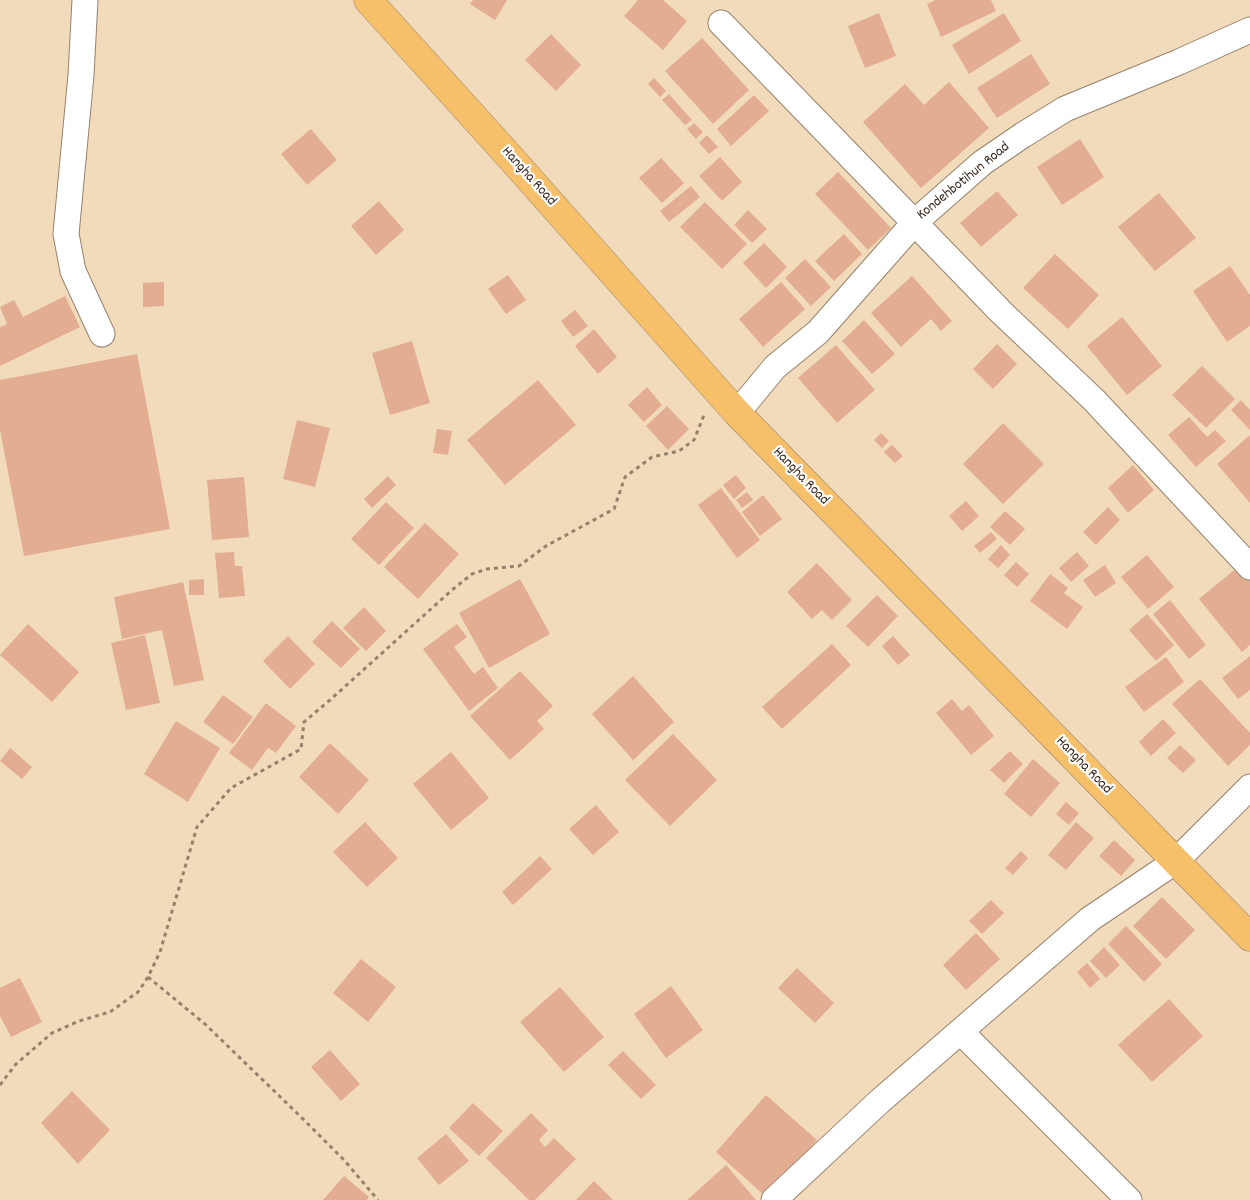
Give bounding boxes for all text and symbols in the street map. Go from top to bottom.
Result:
street label: Kondehbotihun Road [914,139,1014,225]
street label: Hangha Road [497,144,559,210]
street label: Hangha Road [768,444,832,510]
street label: Hangha Road [1051,733,1115,799]

